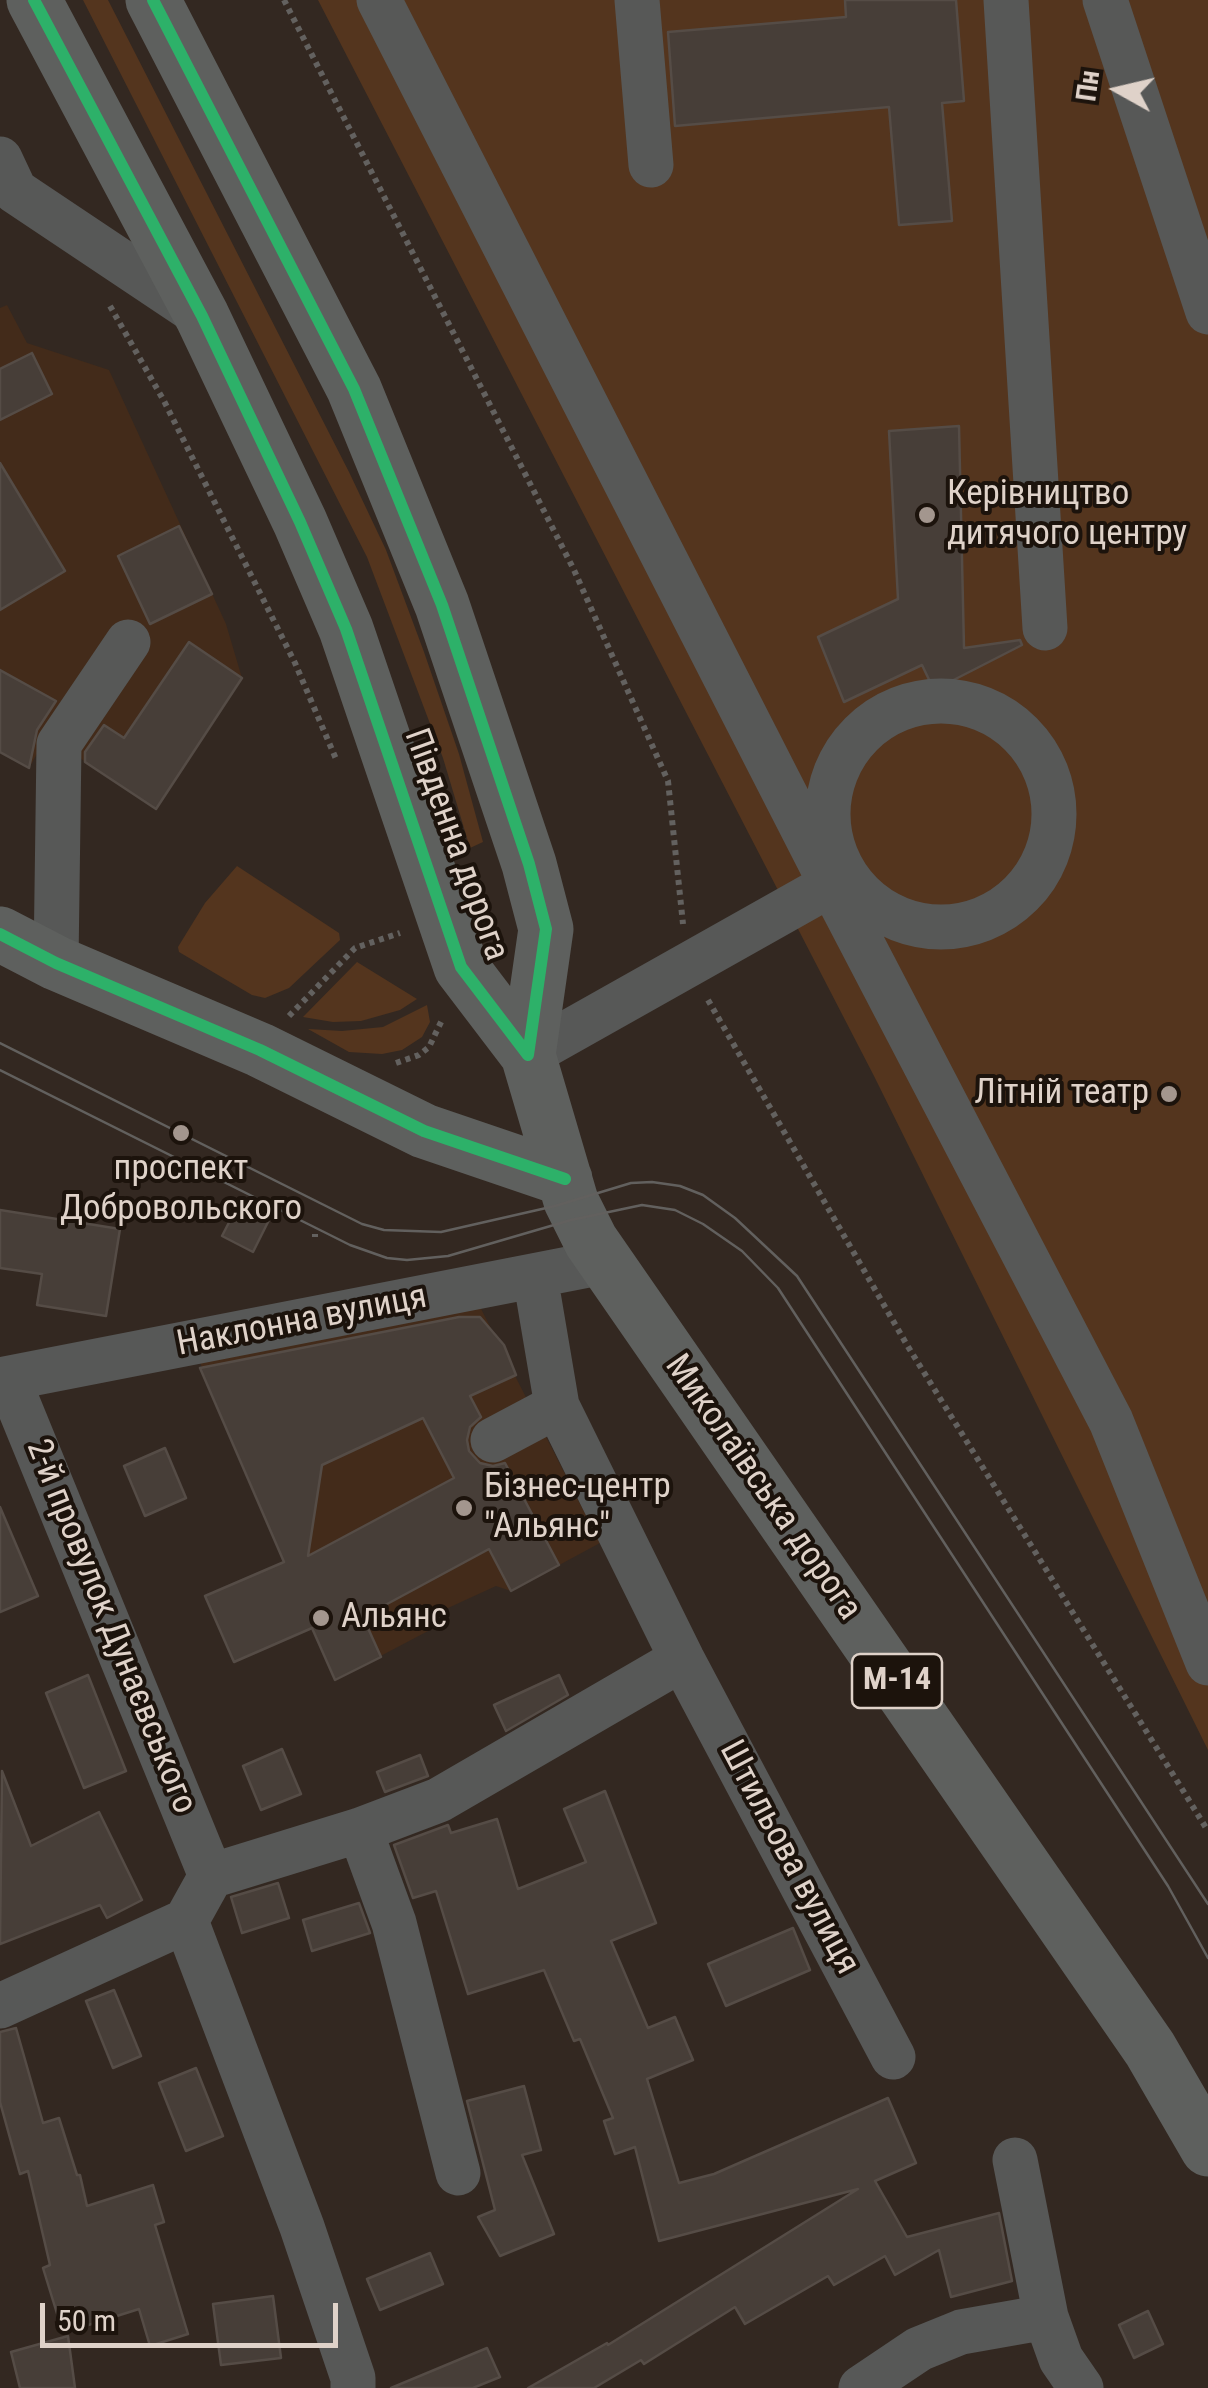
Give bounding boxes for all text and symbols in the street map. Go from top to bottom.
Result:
north arrow [1068,40,1168,140]
text: Пн [1069,68,1106,103]
place label: Керівництво дитячого центру [947,474,1187,556]
marker: Керівництво дитячого центру [916,504,938,526]
street label: Південна дорога [394,723,516,967]
place label: Літній театр [974,1073,1149,1115]
marker: Літній театр [1158,1083,1180,1105]
marker: проспект Добровольского [170,1122,192,1144]
place label: проспект Добровольского [60,1149,302,1231]
street label: Наклонна вулиця [174,1277,430,1367]
street label: Миколаївська дорога [655,1347,869,1629]
street label: 2-й провулок Дунаєвського [16,1434,204,1820]
place label: Бізнес-центр "Альянс" [484,1467,671,1549]
marker: Бізнес-центр "Альянс" [453,1497,475,1519]
place label: Альянс [341,1597,447,1639]
marker: Альянс [310,1607,332,1629]
road number: М-14 [852,1654,942,1708]
street label: Штильова вулиця [709,1734,867,1982]
scale bar [45,2283,342,2345]
text: 50 m [57,2303,116,2338]

